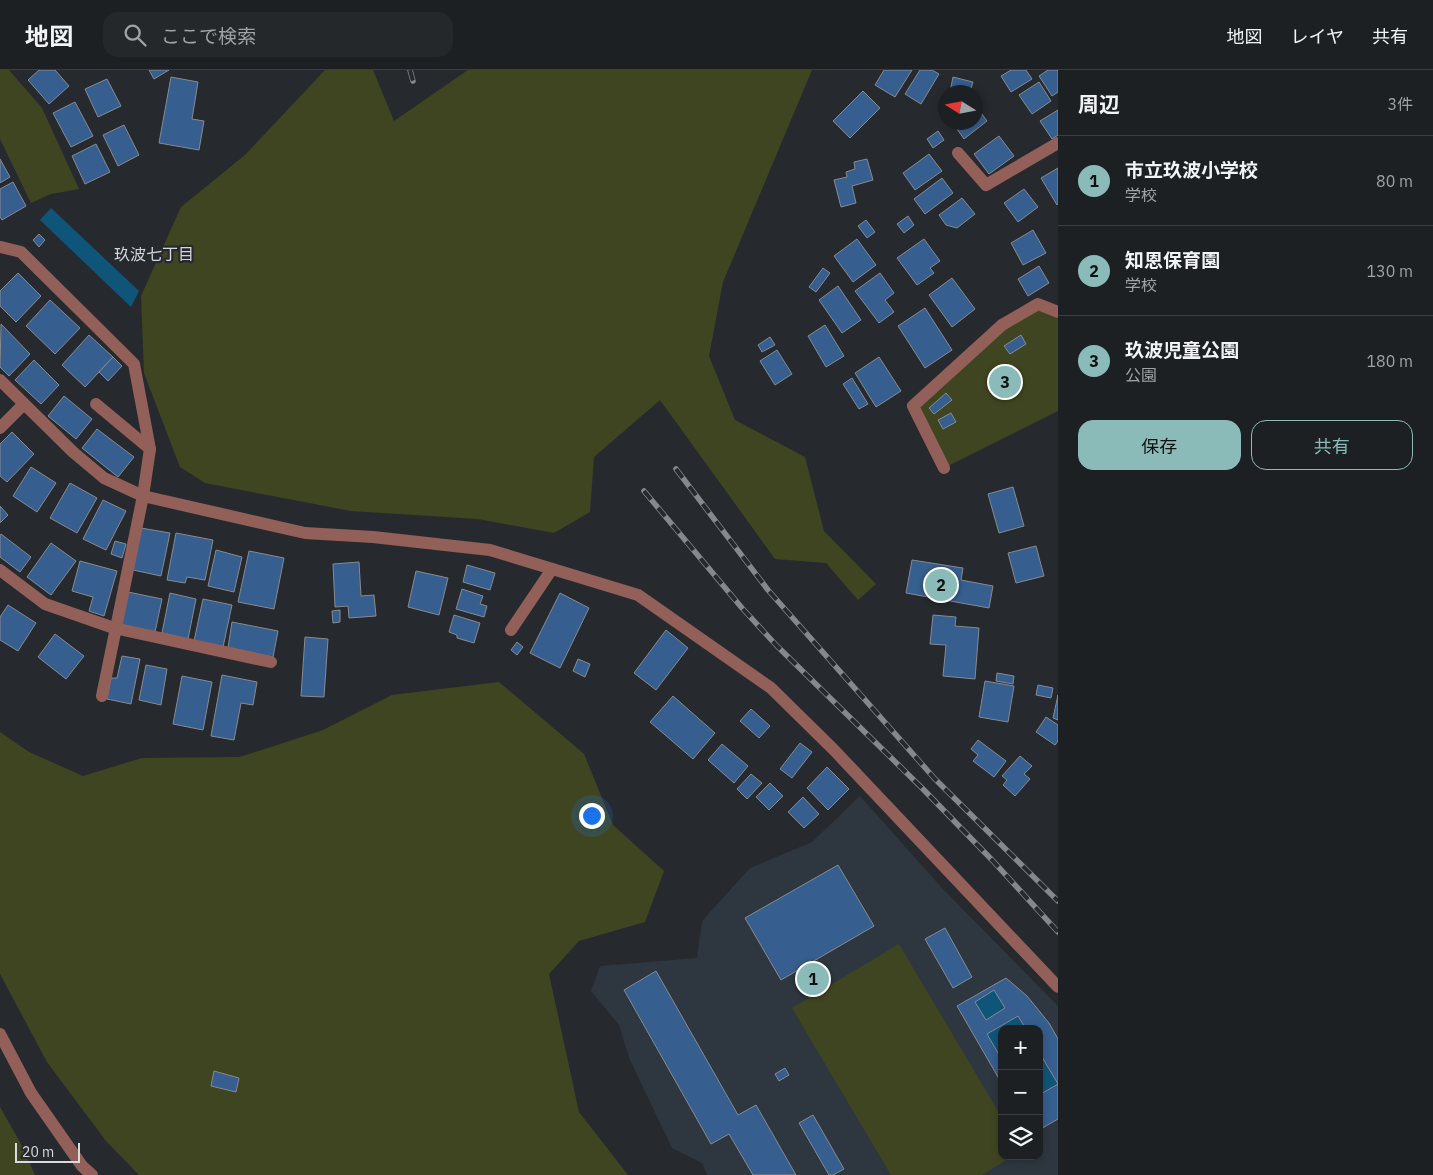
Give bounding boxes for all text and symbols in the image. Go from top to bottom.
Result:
search box [103,12,453,57]
text: 地図 [25,20,73,52]
icon: search [121,21,149,49]
text: ここで検索 [161,24,256,48]
text: 地図 [1227,25,1263,48]
text: レイヤ [1291,25,1344,48]
text: 共有 [1372,25,1408,48]
north arrow [938,85,983,130]
text: 周辺 [1078,90,1120,118]
text: 3件 [1387,94,1413,114]
text: 市立玖波小学校 [1125,158,1258,182]
text: 1 [1089,171,1099,191]
text: 80 m [1376,171,1413,191]
text: 学校 [1125,185,1157,205]
district label: 玖波七丁目 [114,244,194,264]
text: 知恩保育園 [1125,248,1220,272]
text: 2 [1089,261,1099,281]
text: 130 m [1366,261,1413,281]
text: 学校 [1125,275,1157,295]
text: 玖波児童公園 [1125,338,1239,362]
text: 3 [1089,351,1099,371]
text: 180 m [1366,351,1413,371]
pin: 3 [989,363,1021,401]
text: 公園 [1125,365,1157,385]
button: 保存 [1078,420,1241,470]
button: 共有 [1251,420,1413,470]
pin: 2 [925,566,957,604]
your location [579,803,605,829]
pin: 1 [797,960,829,998]
map controls [998,1025,1043,1160]
button: + [998,1025,1043,1070]
button: − [998,1070,1043,1115]
button: layers [998,1115,1043,1160]
scale bar [15,1140,80,1163]
text: 20 m [22,1143,54,1161]

